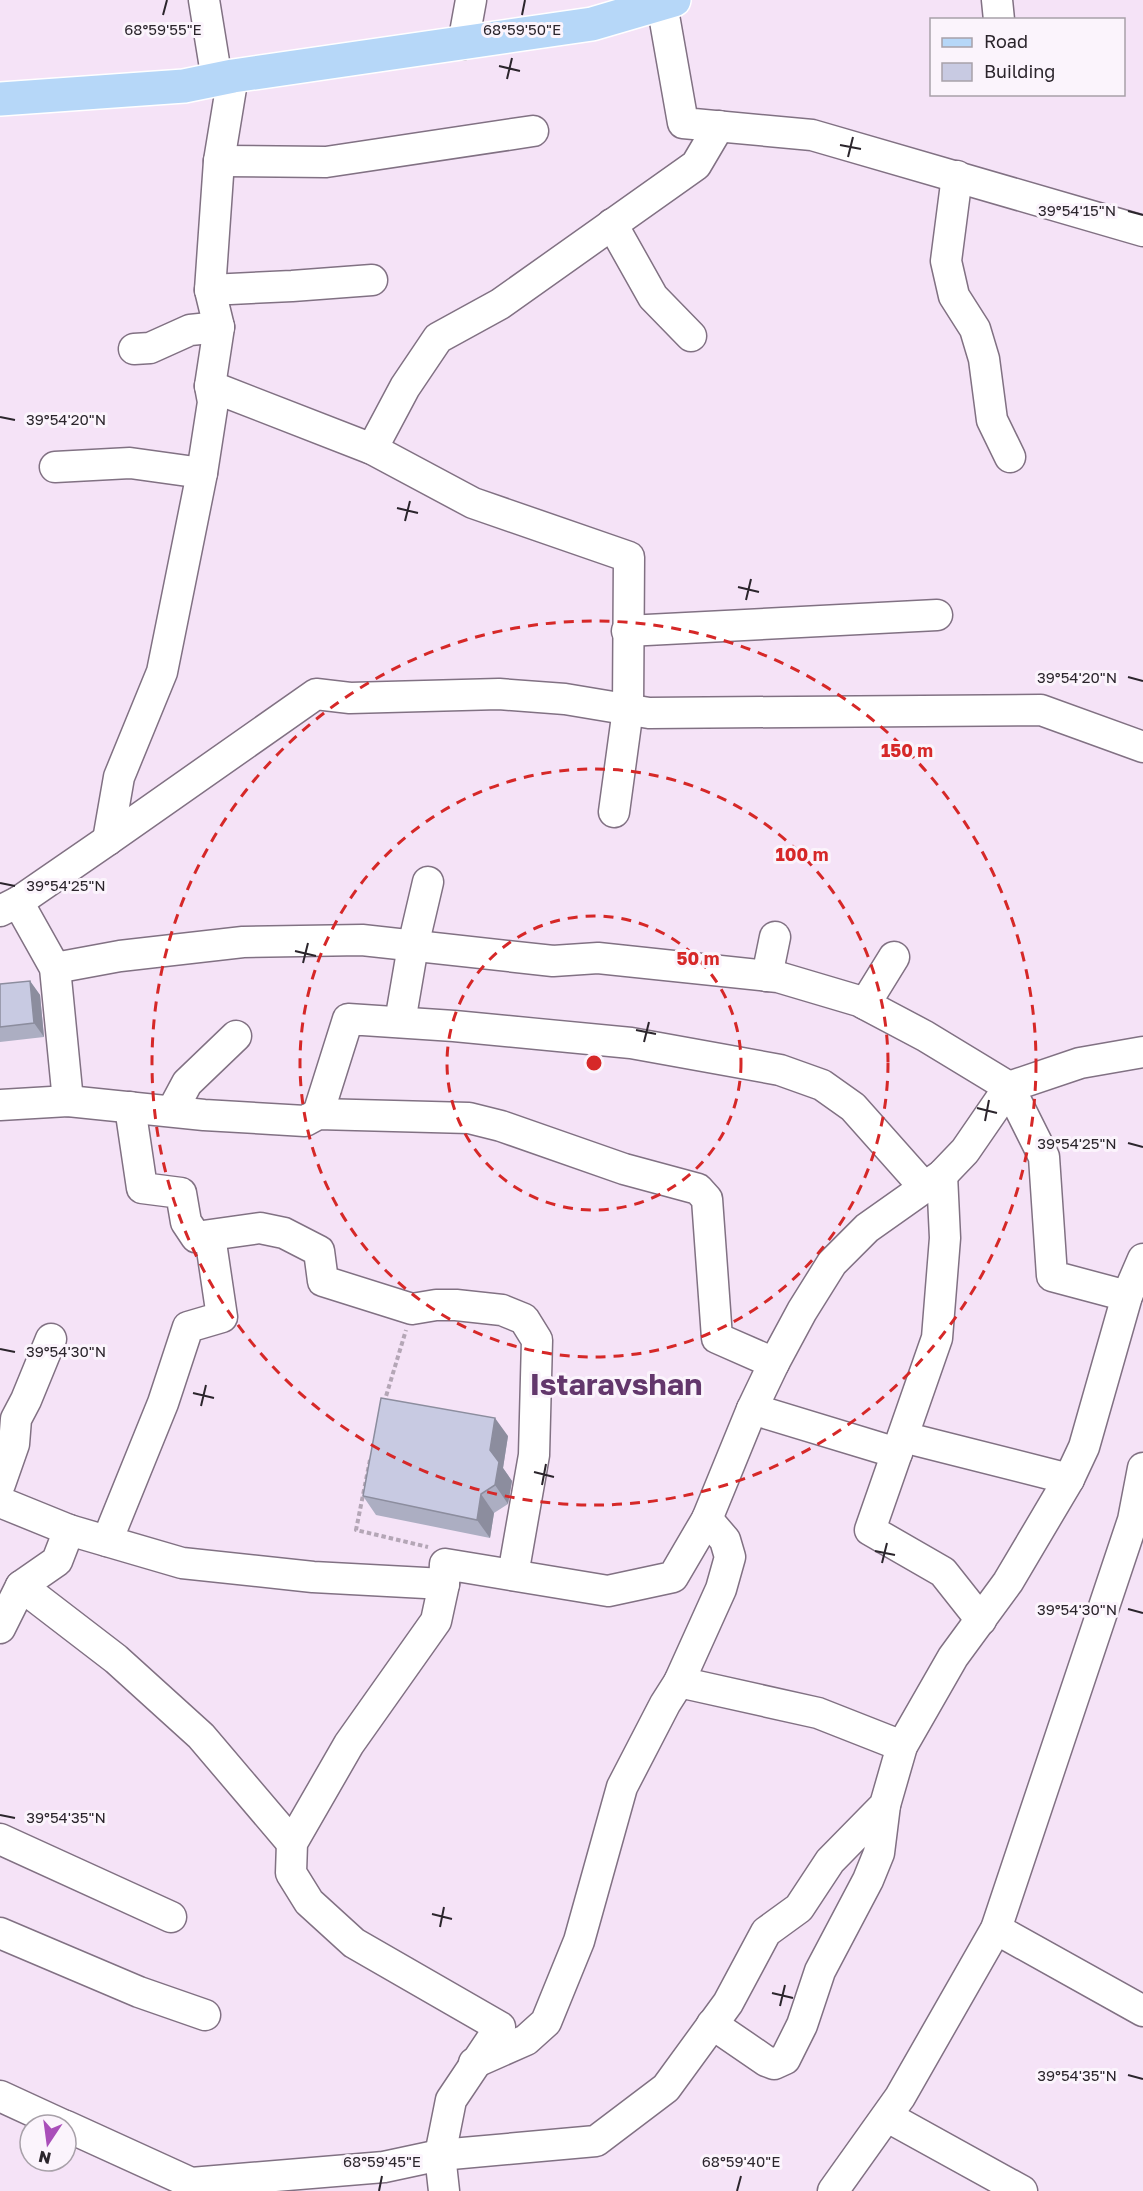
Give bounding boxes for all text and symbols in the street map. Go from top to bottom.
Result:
legend [930,18,1125,96]
text: 68°59'55"E [124,20,202,38]
text: 68°59'50"E [483,20,561,38]
text: Road [984,30,1028,52]
text: Building [984,60,1055,82]
text: 39°54'15"N [1038,201,1116,219]
text: 39°54'20"N [26,410,106,428]
text: 39°54'20"N [1037,668,1117,686]
text: 150 m [881,739,933,761]
text: 100 m [776,843,828,865]
text: 39°54'25"N [26,876,106,894]
text: 50 m [677,947,719,969]
centre of rings [584,1053,604,1073]
text: 39°54'25"N [1037,1134,1117,1152]
text: 39°54'30"N [26,1342,106,1360]
district label: Istaravshan [530,1366,702,1402]
text: 39°54'30"N [1037,1600,1117,1618]
text: 39°54'35"N [26,1808,106,1826]
text: 39°54'35"N [1037,2066,1117,2084]
north arrow [18,2113,78,2173]
text: N [36,2147,53,2169]
text: 68°59'45"E [343,2152,421,2170]
text: 68°59'40"E [702,2152,780,2170]

